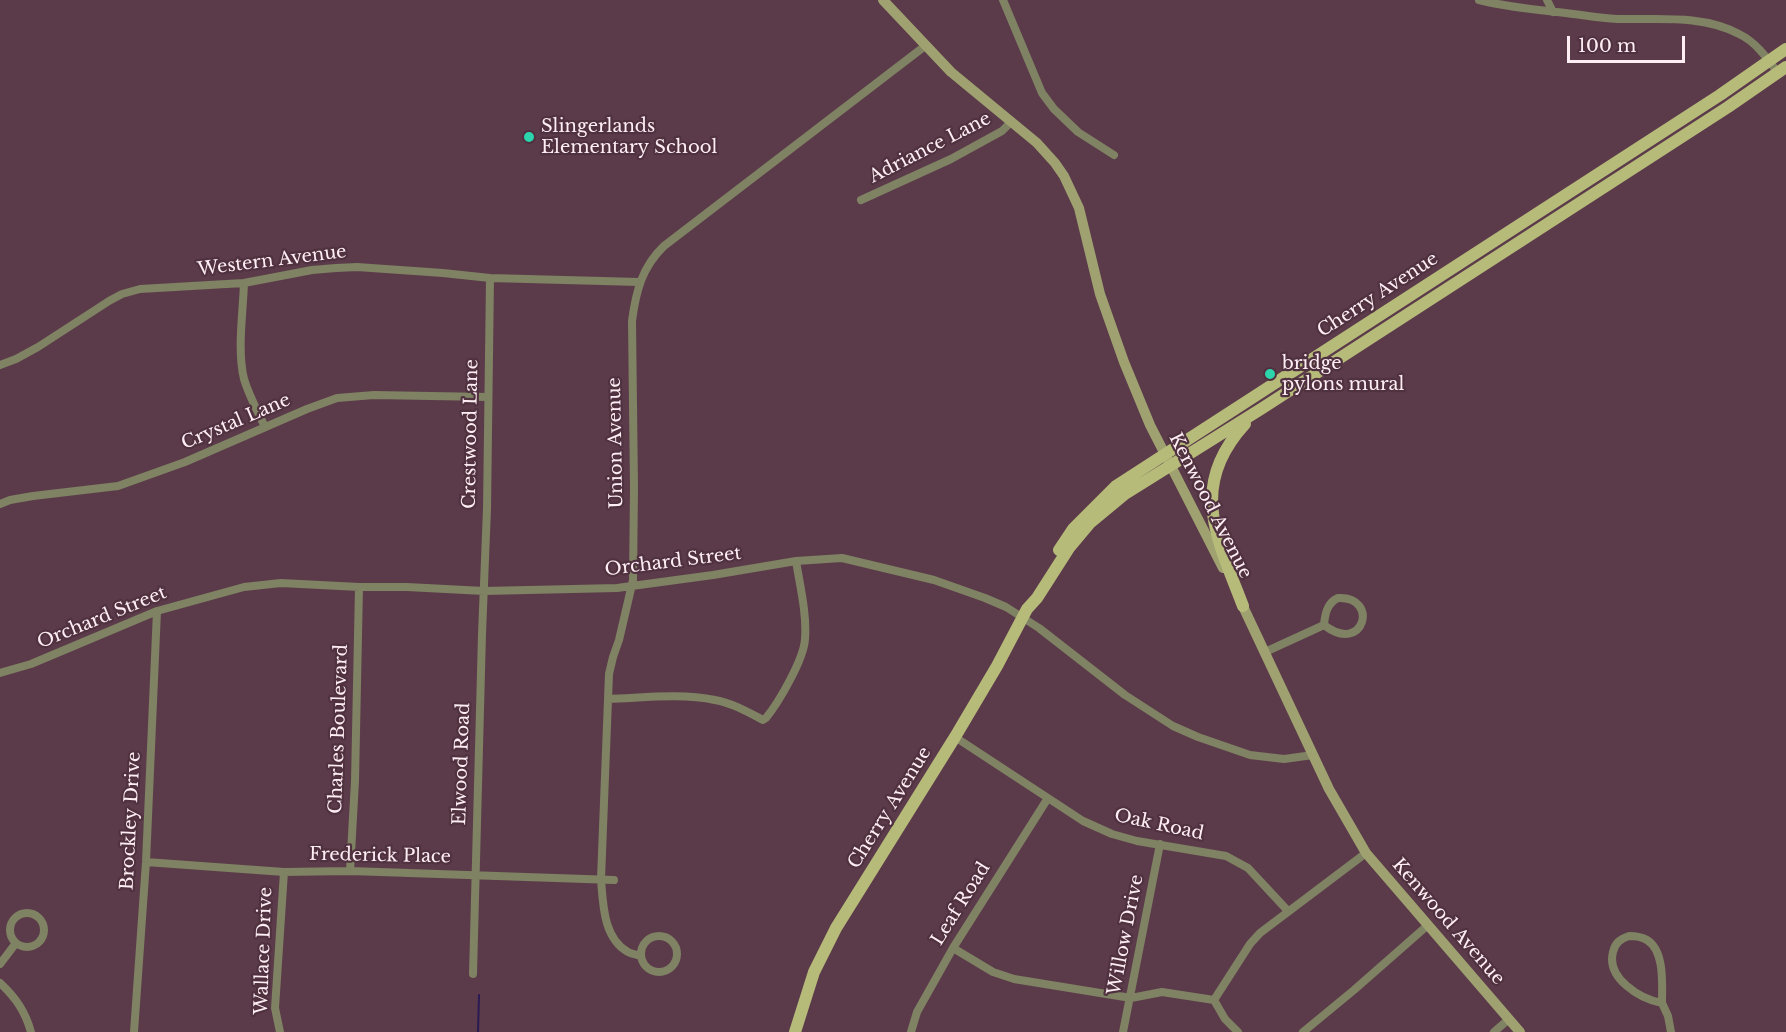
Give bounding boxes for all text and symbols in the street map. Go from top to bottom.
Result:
scale bar [1570,24,1688,62]
text: 100 m [1578,35,1636,57]
street label: Adriance Lane [866,108,994,188]
place label: Slingerlands Elementary School [541,116,717,158]
marker: Slingerlands Elementary School [522,130,536,144]
street label: Western Avenue [196,241,348,281]
street label: Cherry Avenue [1314,248,1442,342]
place label: bridge pylons mural [1282,353,1404,395]
street label: Crestwood Lane [459,359,483,509]
marker: bridge pylons mural [1263,367,1277,381]
street label: Union Avenue [604,377,628,509]
street label: Crystal Lane [178,389,294,455]
street label: Kenwood Avenue [1164,430,1256,582]
street label: Orchard Street [604,543,742,581]
street label: Orchard Street [34,582,170,654]
street label: Charles Boulevard [325,644,353,814]
street label: Elwood Road [449,702,475,826]
street label: Cherry Avenue [844,743,936,873]
street label: Brockley Drive [117,751,145,891]
street label: Oak Road [1112,805,1206,845]
street label: Frederick Place [309,844,451,868]
street label: Kenwood Avenue [1387,854,1509,990]
street label: Leaf Road [927,858,995,950]
street label: Willow Drive [1104,873,1148,997]
street label: Wallace Drive [251,887,277,1015]

